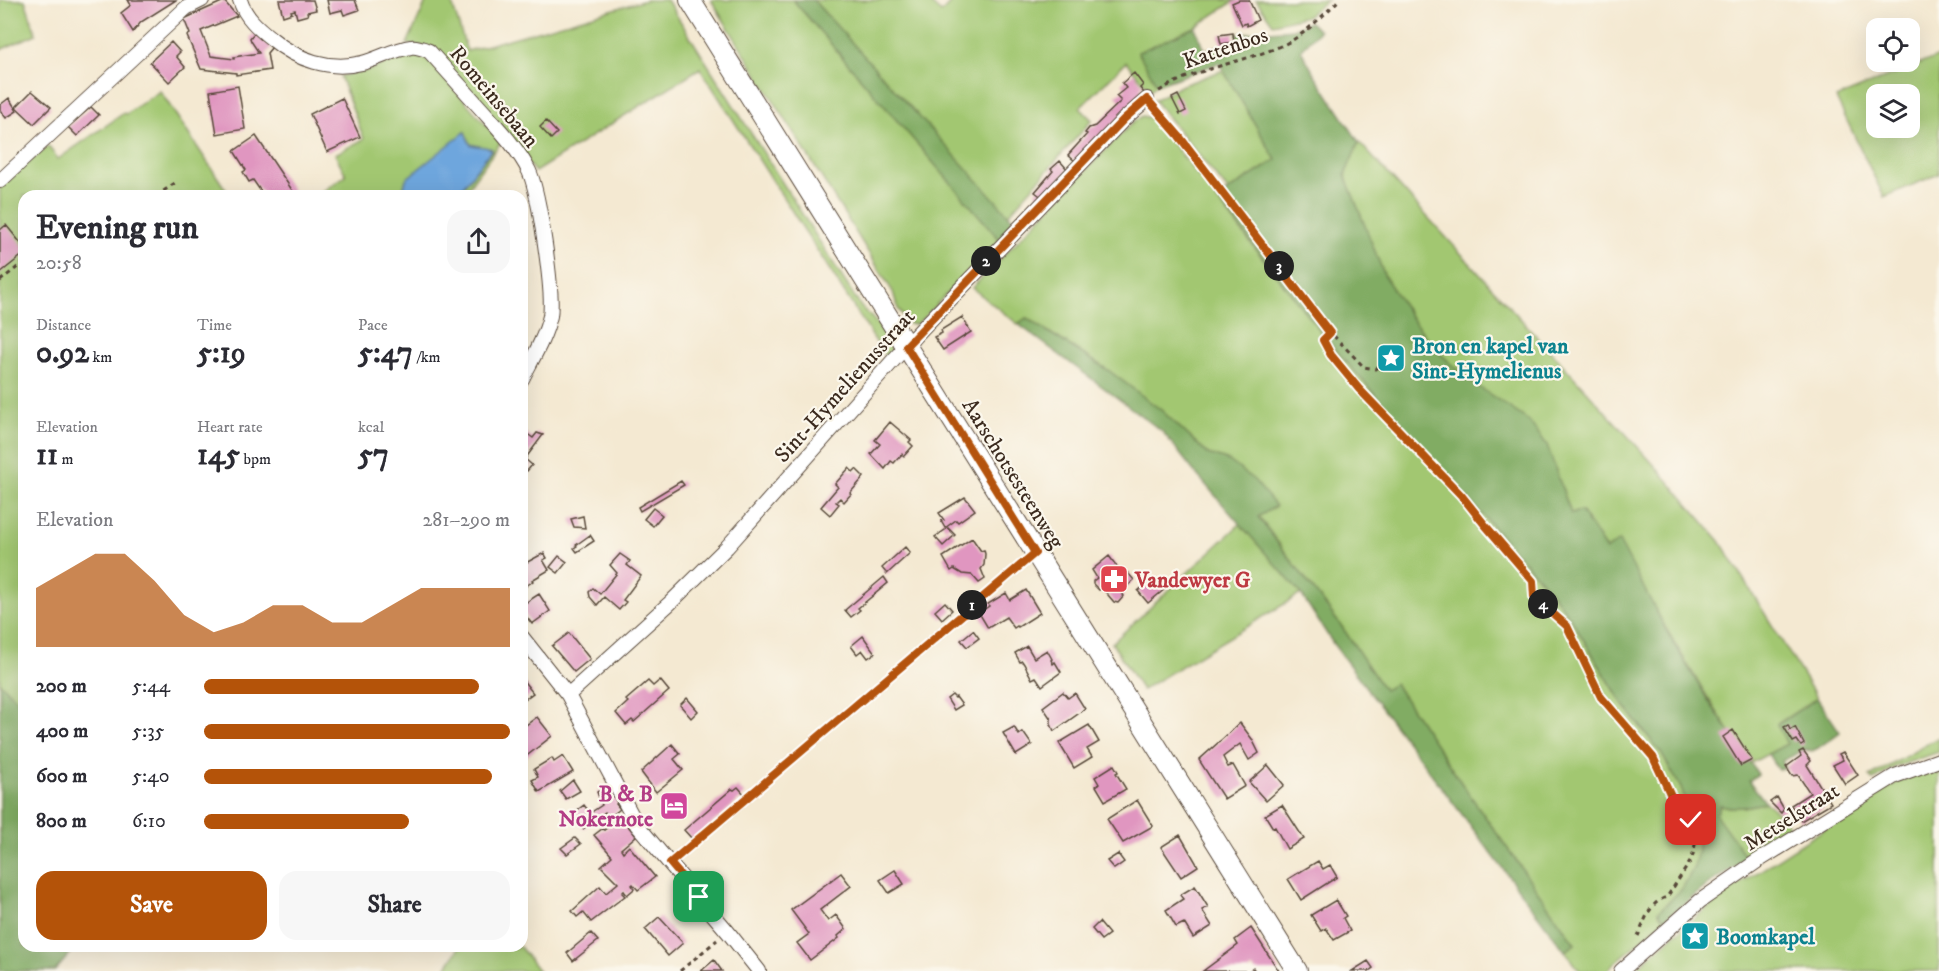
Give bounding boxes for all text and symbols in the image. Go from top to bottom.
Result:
map controls [1866,18,1920,138]
button: locate [1866,18,1920,72]
street label: Kattenbos [1180,21,1271,75]
street label: Romeinsebaan [443,40,545,154]
button: layers [1866,84,1920,138]
text: Evening run [36,208,198,249]
button: share [447,210,510,273]
pin: 2 [971,246,1001,276]
text: 20:58 [36,251,82,276]
text: 2 [982,251,990,271]
pin: 3 [1264,251,1294,281]
text: 3 [1276,256,1282,276]
street label: Sint-Hymelienusstraat [769,304,921,468]
text: Distance [36,315,91,335]
text: Time [197,315,232,335]
text: Pace [358,315,388,335]
place label: Bron en kapel van Sint-Hymelienus [1412,333,1569,385]
text: 0.92 [36,335,89,372]
text: 5:19 [197,335,246,372]
text: 5:47 [358,335,413,372]
place icon: Bron en kapel van Sint-Hymelienus [1375,342,1407,374]
text: km [89,347,112,367]
text: /km [413,347,441,367]
street label: Aarschotsesteenweg [956,394,1070,554]
text: Elevation [36,417,98,437]
text: Heart rate [197,417,263,437]
text: kcal [358,417,384,437]
text: 11 [36,437,58,474]
text: 145 [197,437,240,474]
text: 57 [358,437,389,474]
text: m [58,449,73,469]
text: bpm [240,449,271,469]
text: Elevation [36,508,113,533]
text: 281–290 m [422,508,510,533]
pharmacy icon: Vandewyer G [1098,563,1130,595]
place label: Vandewyer G [1134,567,1251,594]
pin: 4 [1528,589,1558,619]
pin: 1 [957,590,987,620]
text: 4 [1538,594,1548,614]
text: 1 [969,595,975,615]
text: 200 m [36,674,87,699]
text: 5:44 [132,674,170,699]
text: 400 m [36,719,88,744]
text: 5:35 [132,719,165,744]
text: 600 m [36,764,87,789]
text: 5:40 [132,764,169,789]
street label: Metselstraat [1739,777,1844,857]
place label: B & B Nokernote [558,781,653,833]
hotel icon: B & B Nokernote [658,790,690,822]
pin [1665,794,1716,845]
icon: check [1674,803,1707,836]
text: 800 m [36,809,87,834]
text: 6:10 [132,809,166,834]
button: Save [36,871,267,940]
button: Share [279,871,510,940]
pin [673,871,724,922]
icon: arrive [682,880,715,913]
place icon: Boomkapel [1679,920,1711,952]
place label: Boomkapel [1716,924,1815,951]

